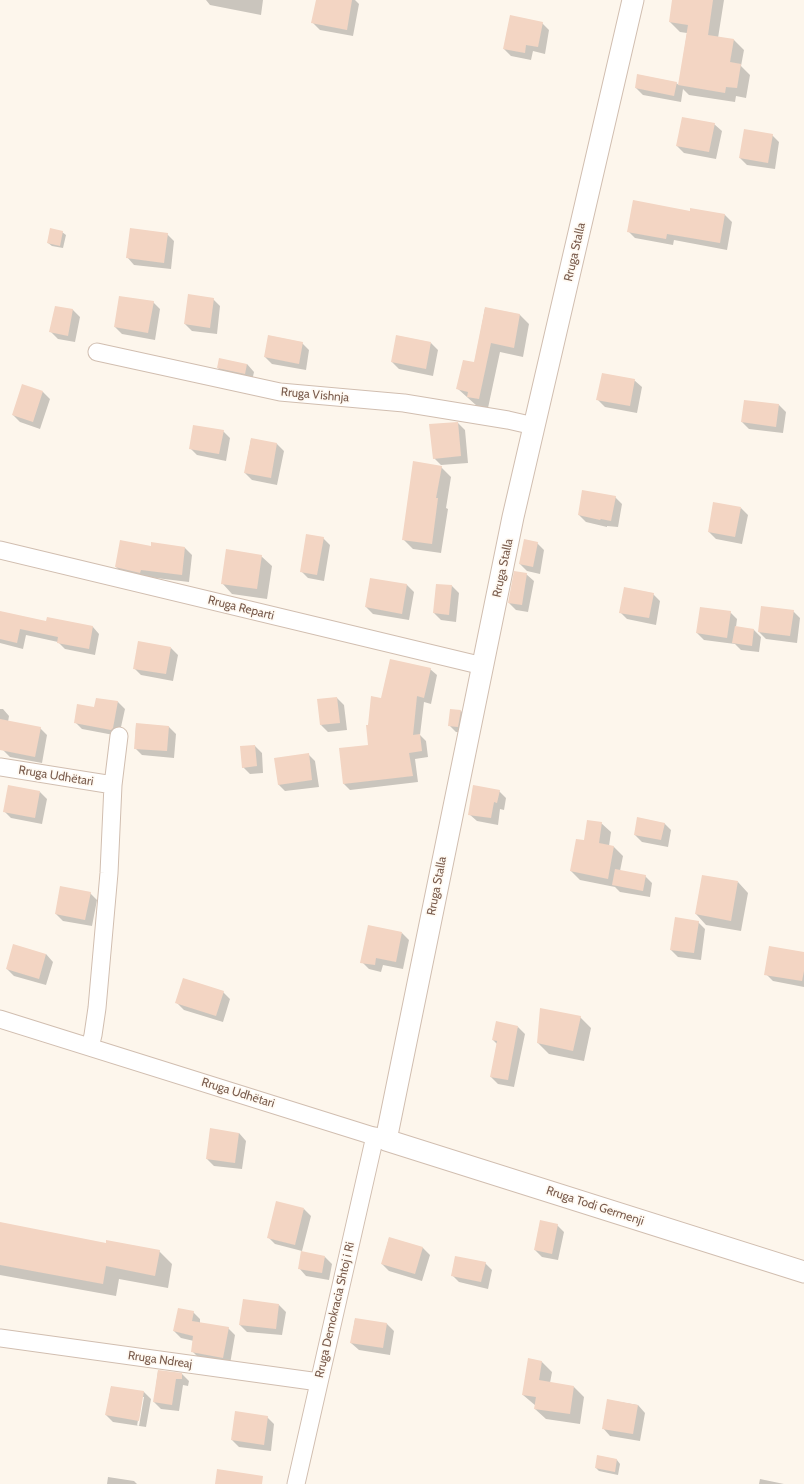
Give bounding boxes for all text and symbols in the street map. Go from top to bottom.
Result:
street label: Rruga Stalla [561,221,589,283]
street label: Rruga Vishnja [280,385,350,405]
street label: Rruga Stalla [490,537,516,599]
street label: Rruga Reparti [206,593,276,623]
street label: Rruga Udhëtari [18,763,94,789]
street label: Rruga Stalla [424,855,450,917]
street label: Rruga Udhëtari [200,1075,276,1111]
street label: Rruga Todi Germenji [544,1183,646,1229]
street label: Rruga Demokracia Shtoj i Ri [312,1241,358,1379]
street label: Rruga Ndreaj [127,1348,193,1372]

